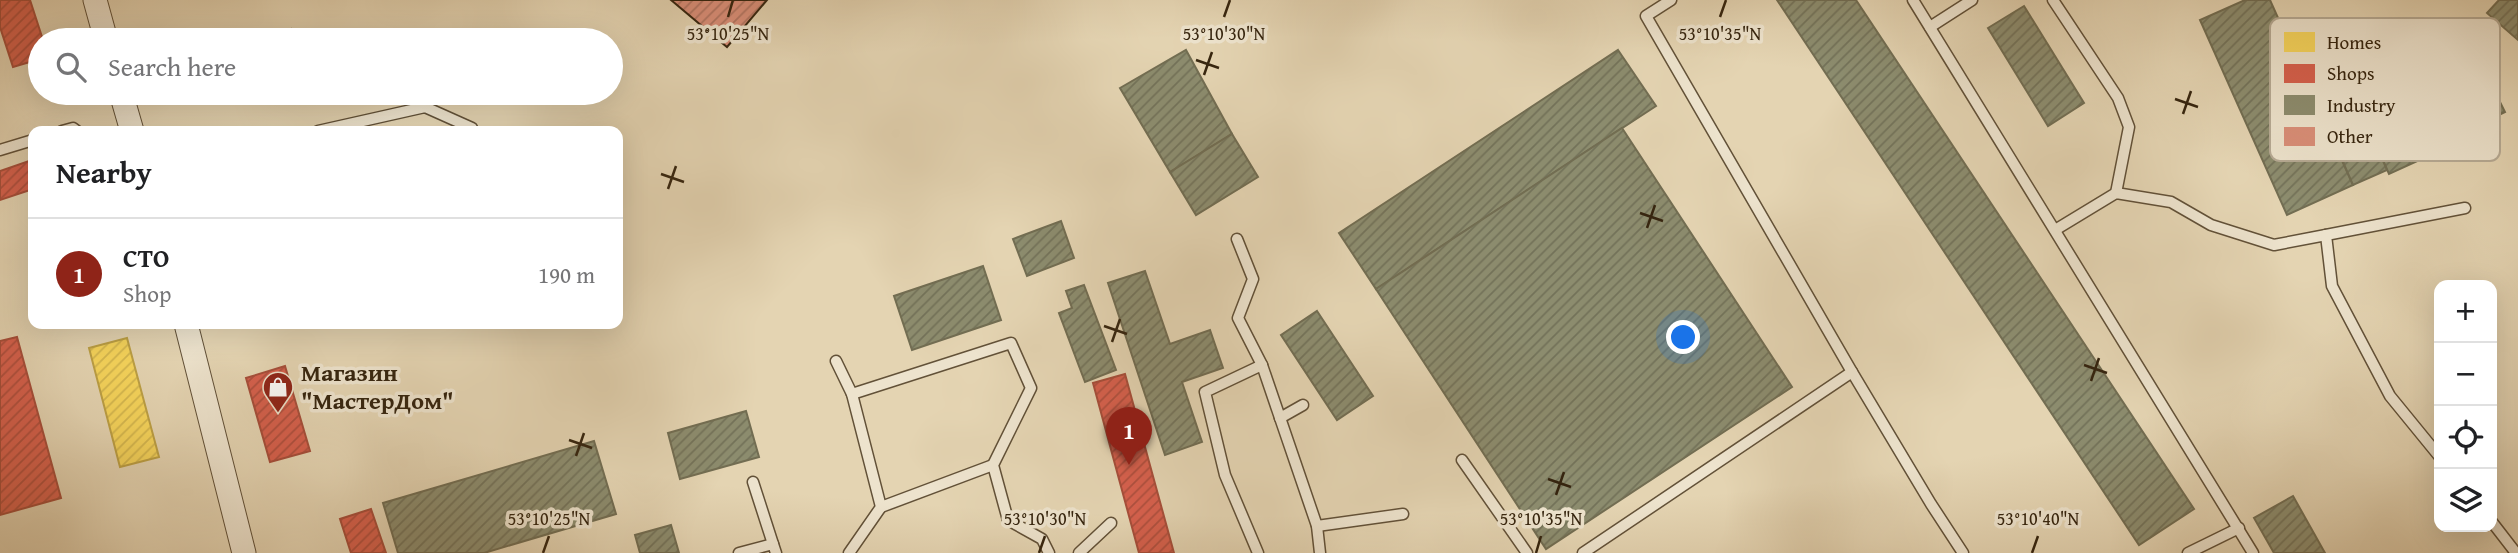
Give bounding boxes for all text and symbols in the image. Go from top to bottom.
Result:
legend [2270,18,2500,161]
text: 53°10'25"N [687,20,770,47]
text: 53°10'30"N [1183,20,1266,47]
text: 53°10'35"N [1679,20,1762,47]
search box [28,28,623,105]
text: Homes [2327,28,2381,56]
text: Search here [108,47,236,86]
icon: search [52,48,90,86]
text: Shops [2327,59,2374,87]
text: Industry [2327,91,2396,119]
text: Other [2327,122,2373,150]
text: Nearby [56,150,152,194]
text: СТО [123,238,169,277]
text: 1 [73,258,85,291]
text: 190 m [538,258,595,291]
text: Shop [123,277,171,310]
map controls [2434,280,2497,532]
button: + [2434,280,2497,343]
your location [1666,320,1700,354]
button: − [2434,343,2497,406]
place label: Магазин "МастерДом" [301,355,454,418]
shop icon: Магазин "МастерДом" [261,370,295,414]
button: locate [2434,406,2497,469]
pin: 1 [1106,407,1152,465]
button: layers [2434,469,2497,532]
text: 53°10'25"N [508,505,591,532]
text: 53°10'30"N [1004,505,1087,532]
text: 53°10'35"N [1500,505,1583,532]
text: 53°10'40"N [1997,505,2080,532]

